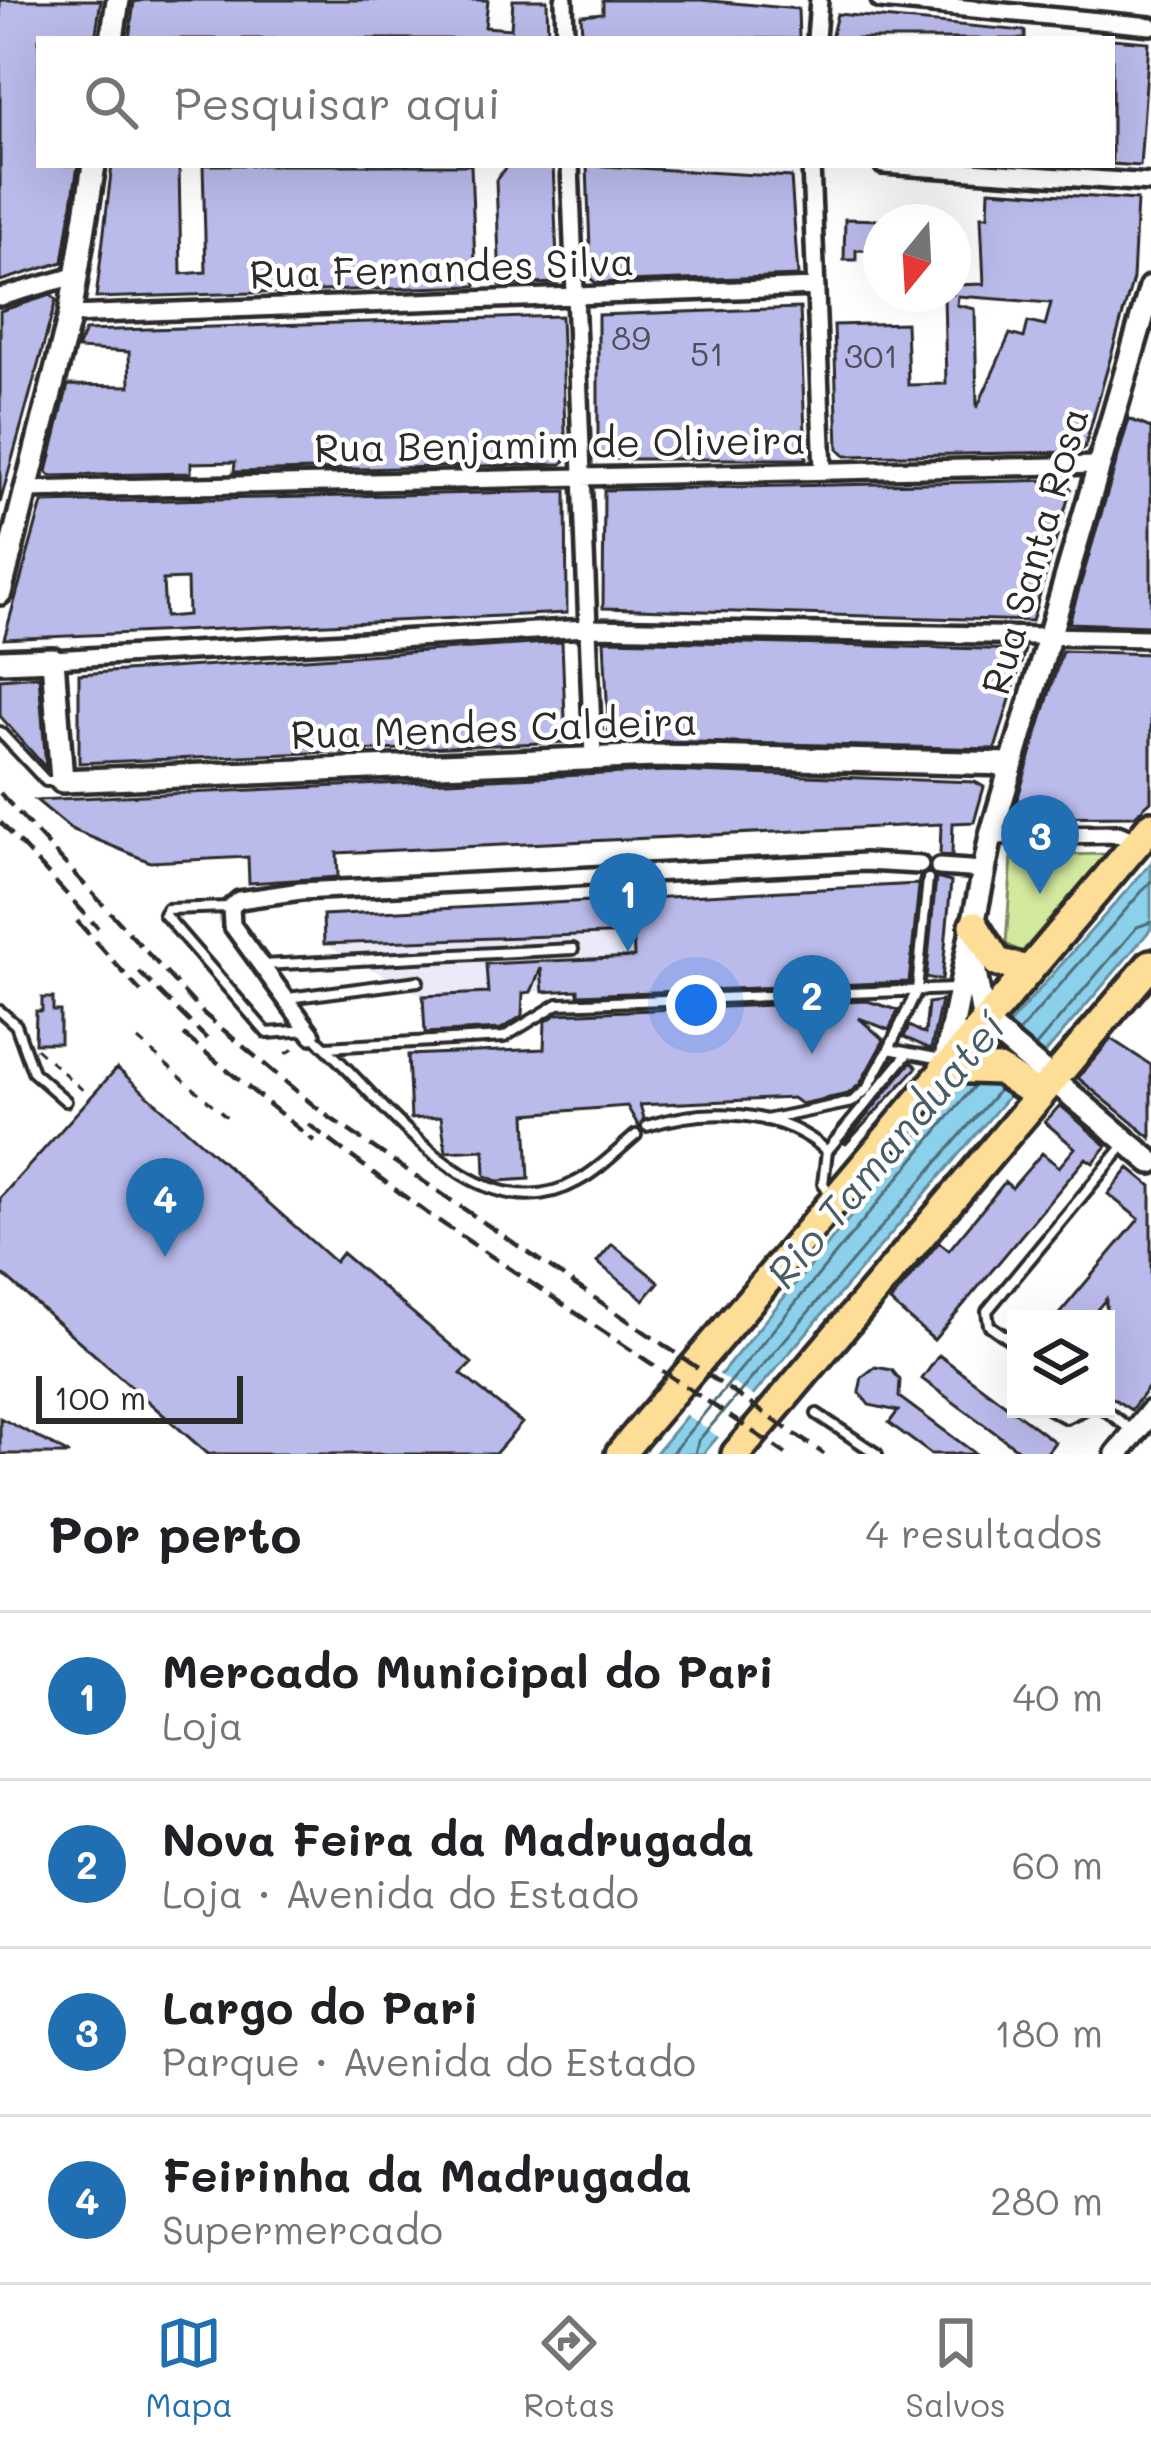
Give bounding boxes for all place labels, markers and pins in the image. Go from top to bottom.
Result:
pin: 3 [1001,795,1079,894]
pin: 1 [589,853,667,952]
pin: 2 [773,955,851,1054]
pin: 4 [126,1158,204,1257]

